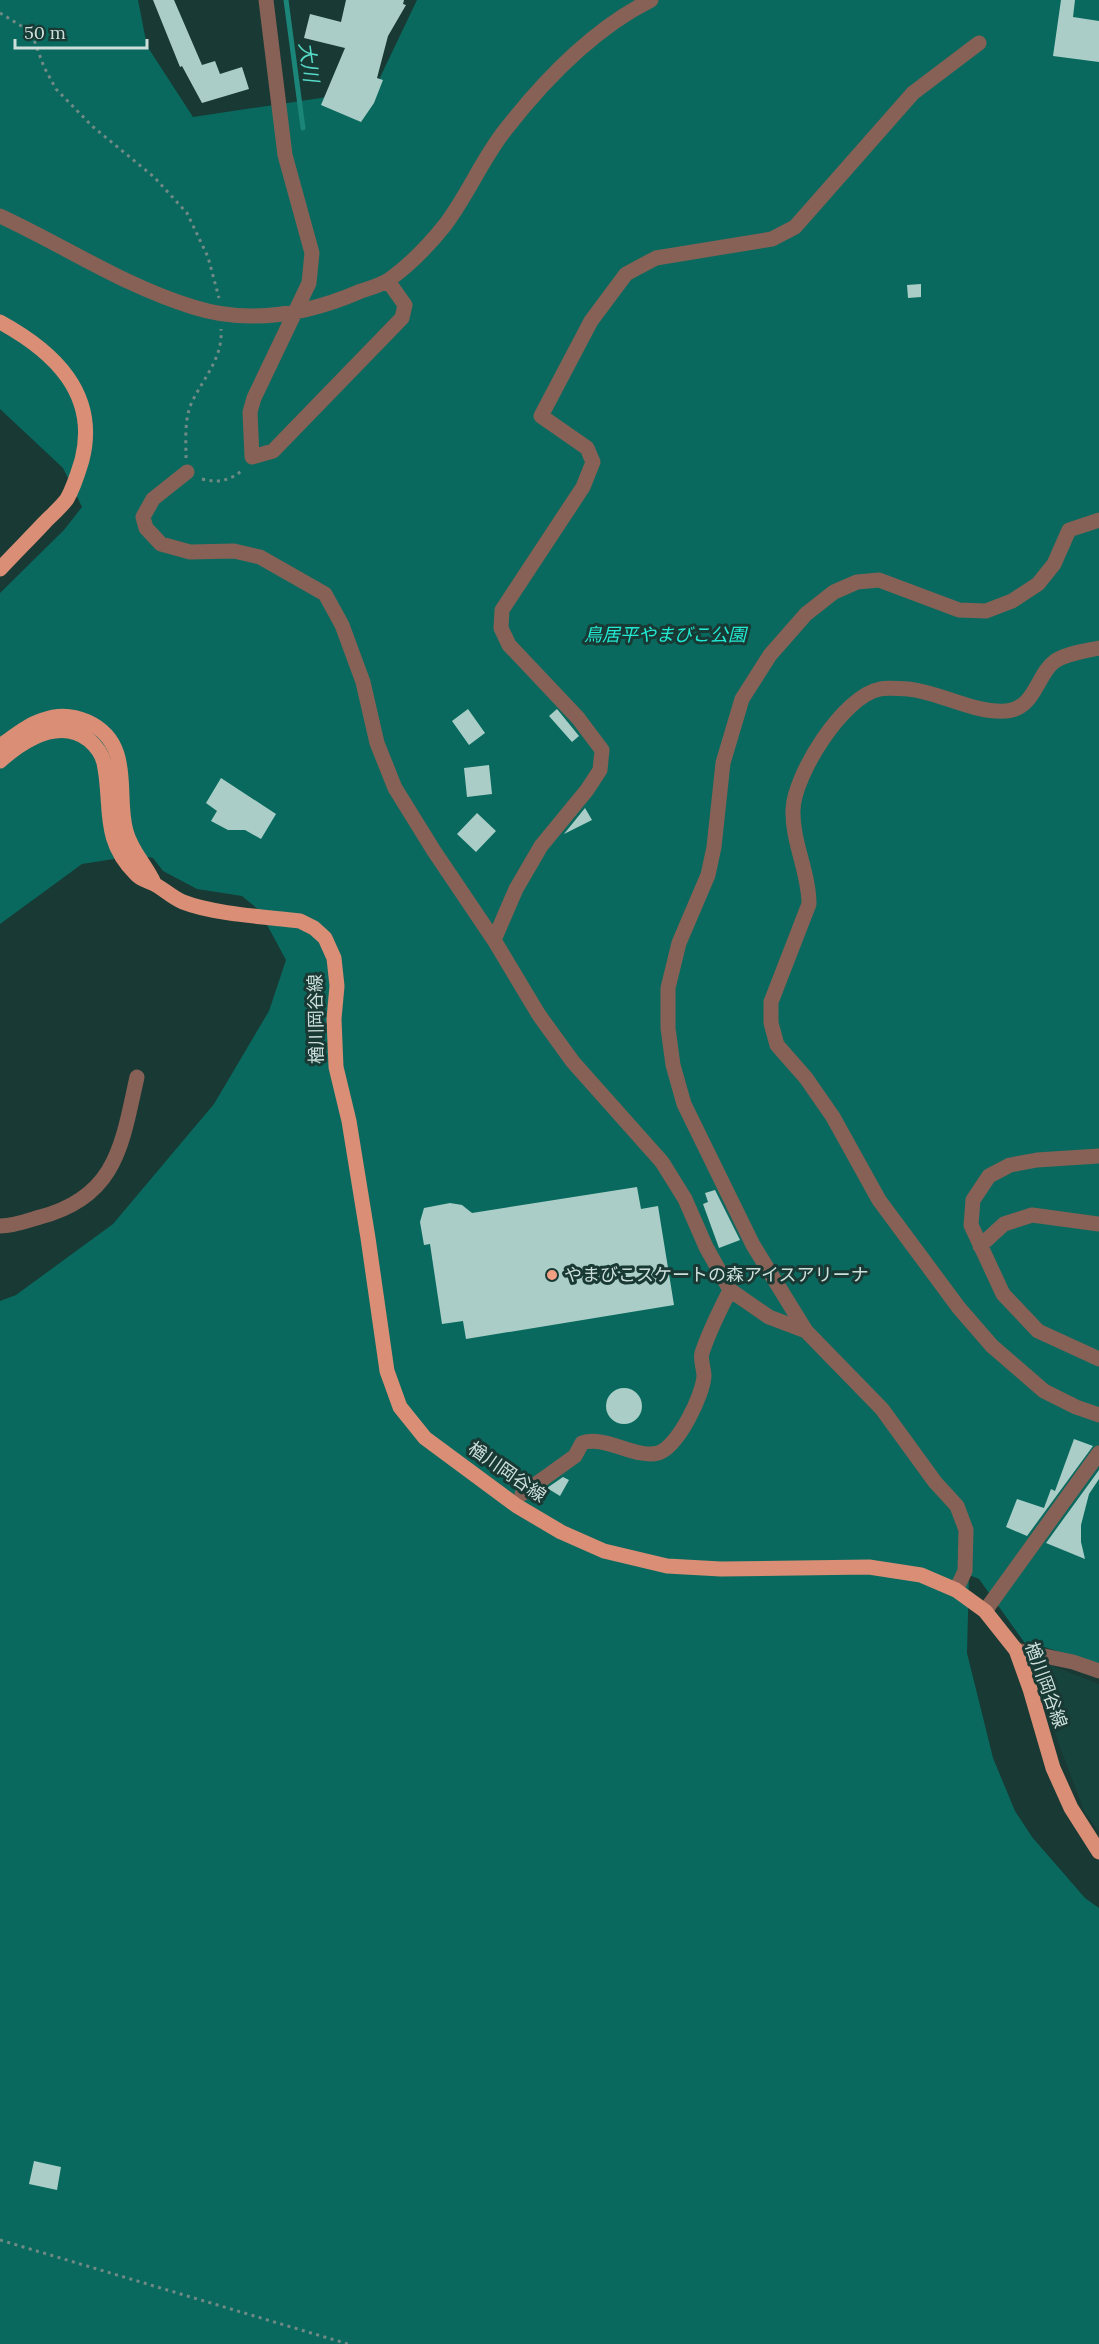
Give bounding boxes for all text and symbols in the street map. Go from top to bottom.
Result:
scale bar [15,12,147,50]
text: 50 m [24,21,66,44]
water label: 大川 [294,40,325,85]
park label: 鳥居平やまびこ公園 [584,623,749,646]
street label: 楢川岡谷線 [303,974,328,1064]
place label: やまびこスケートの森アイスアリーナ [564,1263,869,1286]
marker: やまびこスケートの森アイスアリーナ [545,1268,559,1282]
street label: 楢川岡谷線 [464,1436,551,1507]
street label: 楢川岡谷線 [1020,1639,1073,1731]

